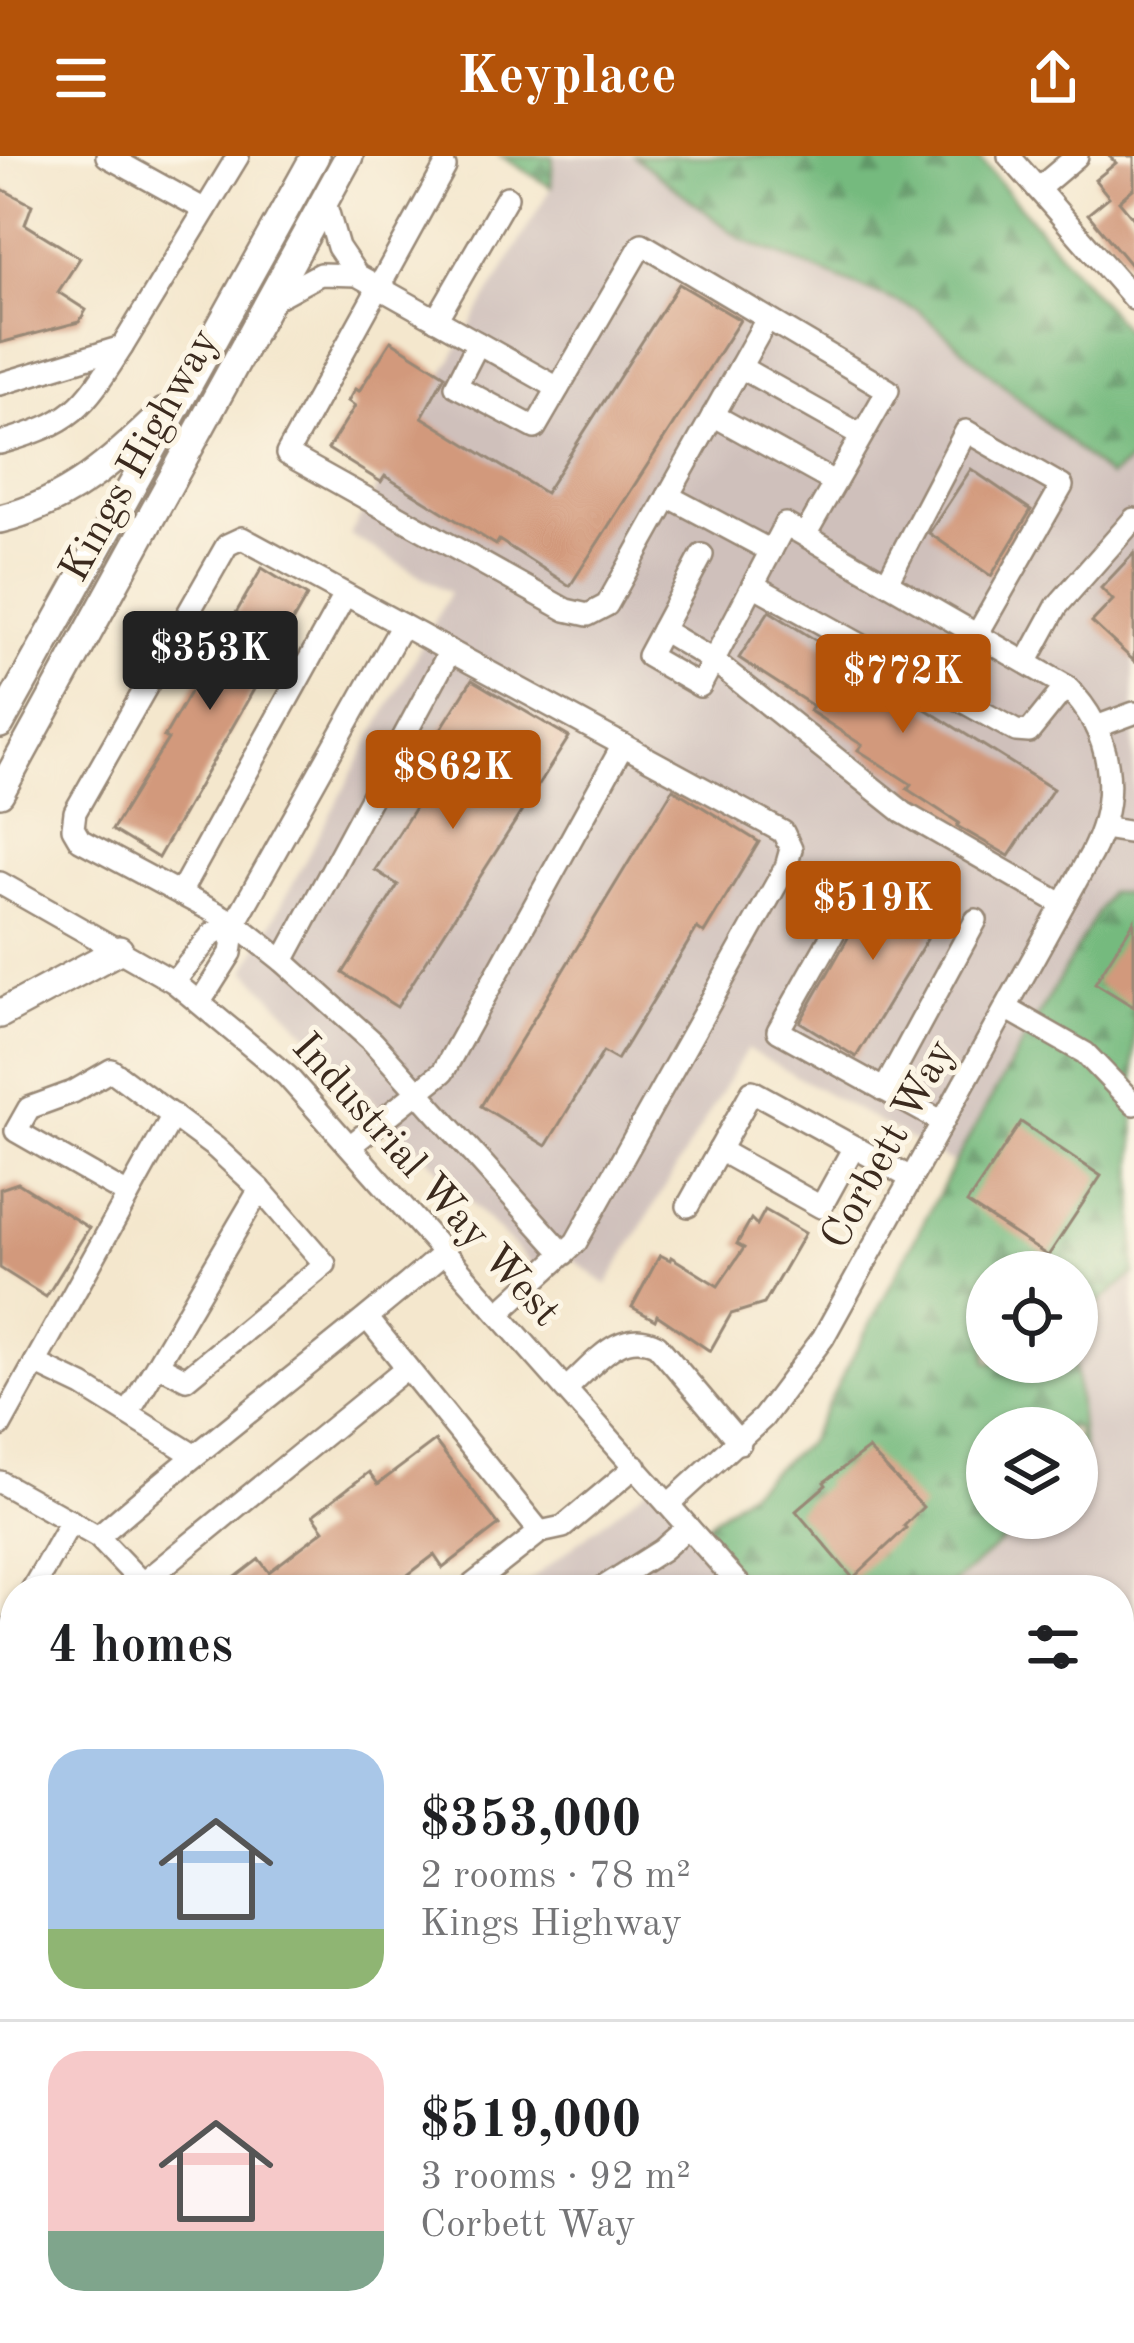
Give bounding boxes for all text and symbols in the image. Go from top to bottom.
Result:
icon: menu [48,45,114,111]
icon: share [1020,45,1086,111]
text: Keyplace [457,51,677,105]
street label: Kings Highway [54,322,227,589]
pin: $353K [126,611,294,713]
text: $353K [150,630,270,669]
pin: $772K [819,634,987,736]
text: $772K [843,653,963,692]
pin: $862K [369,730,537,832]
text: $862K [393,749,513,788]
pin: $519K [789,861,957,963]
text: $519K [813,880,933,919]
street label: Industrial Way West [283,1026,567,1335]
street label: Corbett Way [815,1033,964,1257]
map controls [966,1251,1098,1539]
button: locate [966,1251,1098,1383]
button: layers [966,1407,1098,1539]
icon: filters [1020,1614,1086,1680]
text: 4 homes [48,1622,233,1673]
text: $353,000 [420,1796,641,1847]
icon: home [144,1797,288,1941]
text: 2 rooms · 78 m² [420,1857,691,1896]
text: Kings Highway [420,1905,682,1944]
text: $519,000 [420,2097,641,2148]
icon: home [144,2099,288,2243]
text: 3 rooms · 92 m² [420,2158,691,2197]
text: Corbett Way [420,2206,635,2245]

